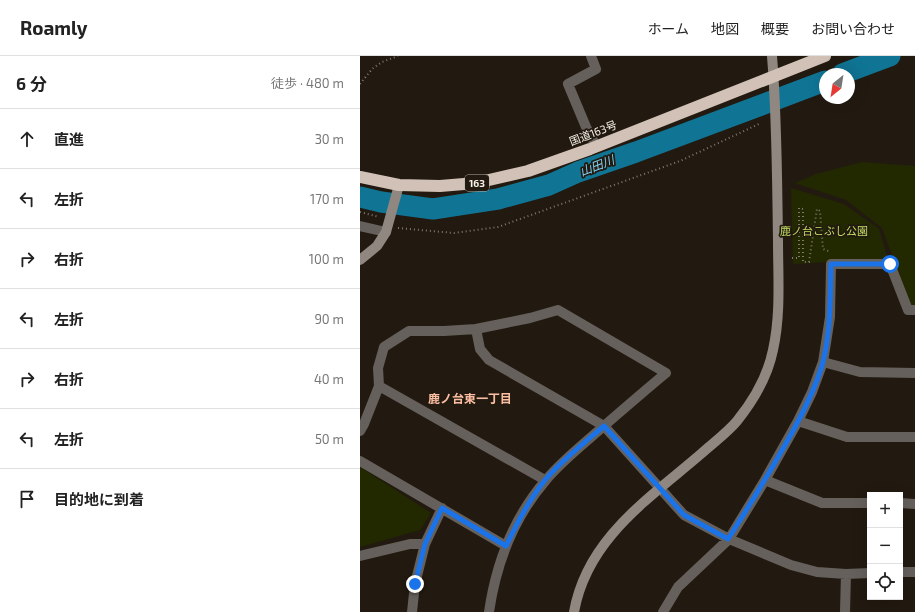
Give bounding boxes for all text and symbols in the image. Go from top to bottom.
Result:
text: Roamly [20,16,87,39]
text: ホーム [647,20,689,37]
text: 地図 [711,20,739,37]
text: 概要 [761,20,789,37]
text: お問い合わせ [811,20,895,37]
north arrow [819,68,855,104]
text: 6 分 [16,73,47,93]
text: 徒歩 · 480 m [271,75,344,91]
street label: 国道163号 [567,118,618,148]
icon: ahead [16,128,38,150]
text: 直進 [54,130,84,148]
text: 30 m [315,131,344,147]
water label: 山田川 [577,151,618,178]
road number: 163 [465,175,489,191]
icon: left [16,188,38,210]
text: 左折 [54,190,84,208]
text: 170 m [310,191,344,207]
park label: 鹿ノ台こぶし公園 [780,224,868,237]
icon: right [16,248,38,270]
text: 右折 [54,250,84,268]
text: 100 m [309,251,344,267]
route start [881,255,899,273]
icon: left [16,308,38,330]
text: 左折 [54,310,84,328]
text: 90 m [314,311,344,327]
icon: right [16,368,38,390]
text: 右折 [54,370,84,388]
text: 40 m [314,371,344,387]
district label: 鹿ノ台東一丁目 [428,391,512,405]
icon: left [16,428,38,450]
text: 左折 [54,430,84,448]
text: 50 m [315,431,344,447]
icon: arrive [16,488,38,510]
text: 目的地に到着 [54,490,144,508]
map controls [867,492,903,600]
button: + [867,492,903,528]
button: − [867,528,903,564]
button: locate [867,564,903,600]
route end [406,575,424,593]

